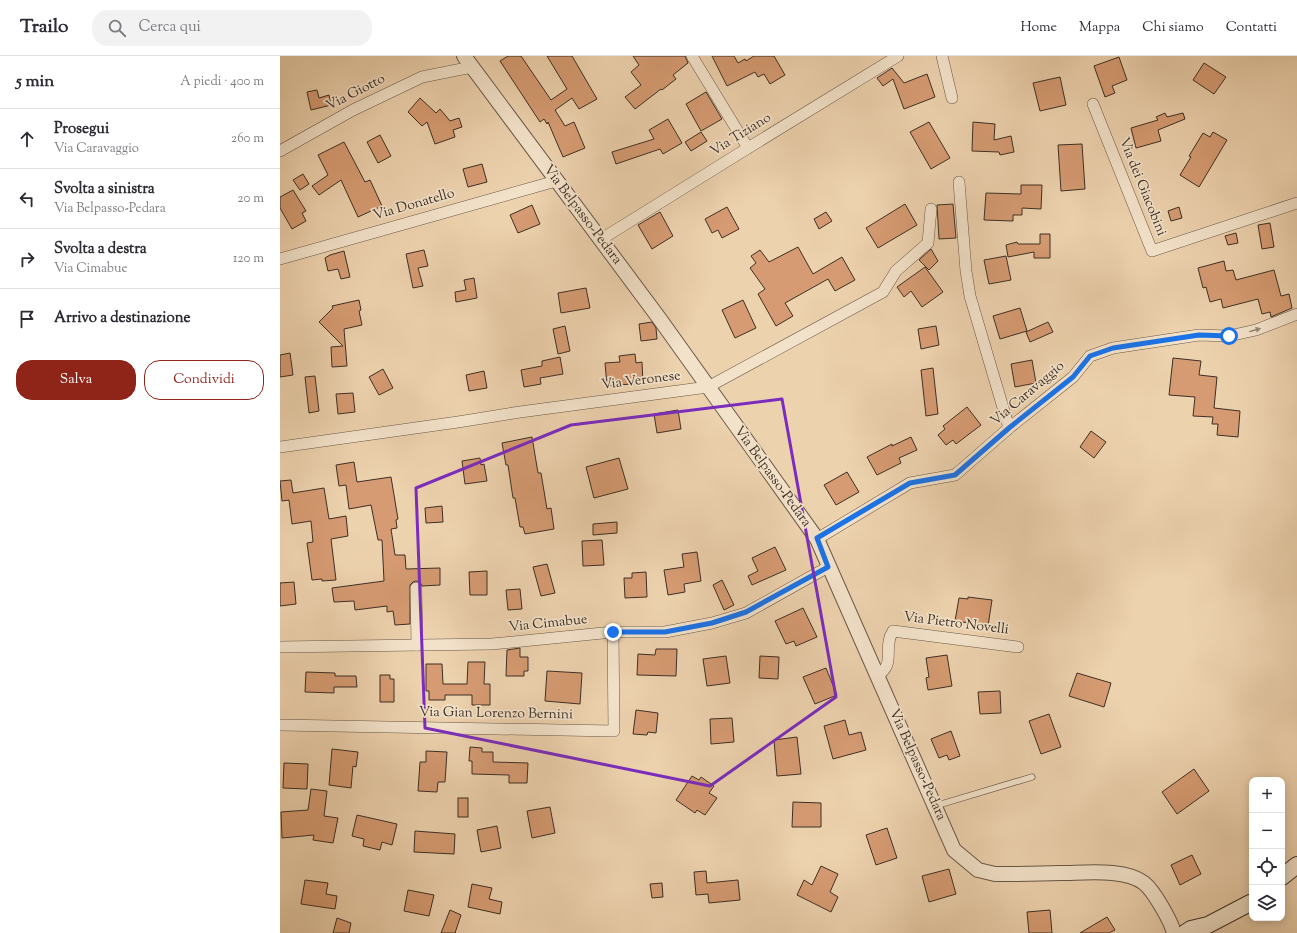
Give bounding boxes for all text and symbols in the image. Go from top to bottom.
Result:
search box [92,10,372,46]
text: Trailo [20,14,68,41]
icon: search [106,17,128,39]
text: Cerca qui [138,17,201,38]
text: Home [1020,18,1057,38]
text: Mappa [1079,18,1120,38]
text: Chi siamo [1142,18,1204,38]
text: Contatti [1226,18,1277,38]
street label: Via Giotto [323,69,389,116]
text: 5 min [16,70,54,94]
text: A piedi · 400 m [180,73,264,91]
street label: Via Tiziano [707,108,776,162]
text: Prosegui [54,119,109,140]
icon: ahead [16,128,38,150]
text: 260 m [231,130,264,148]
street label: Via dei Giacobini [1113,135,1171,239]
text: Via Caravaggio [54,140,139,158]
street label: Via Belpasso-Pedara [538,161,627,269]
text: Svolta a sinistra [54,179,155,200]
street label: Via Donatello [371,184,457,226]
icon: left [16,188,38,210]
text: 20 m [238,190,264,208]
text: Via Belpasso-Pedara [54,200,166,218]
text: Svolta a destra [54,239,147,260]
icon: right [16,248,38,270]
text: 120 m [233,250,264,268]
text: Via Cimabue [54,260,127,278]
icon: arrive [16,308,38,330]
text: Arrivo a destinazione [54,308,190,329]
route start [1220,327,1238,345]
one-way arrow [1249,327,1261,333]
street label: Via Caravaggio [987,357,1070,431]
button: Salva [16,360,136,400]
button: Condividi [144,360,264,400]
street label: Via Veronese [600,366,682,396]
street label: Via Belpasso-Pedara [729,422,816,532]
street label: Via Pietro Novelli [902,608,1010,640]
street label: Via Cimabue [508,610,588,638]
route end [604,623,622,641]
street label: Via Gian Lorenzo Bernini [419,703,573,725]
street label: Via Belpasso-Pedara [883,706,951,824]
map controls [1249,777,1285,921]
button: + [1249,777,1285,813]
button: − [1249,813,1285,849]
button: locate [1249,849,1285,885]
button: layers [1249,885,1285,921]

